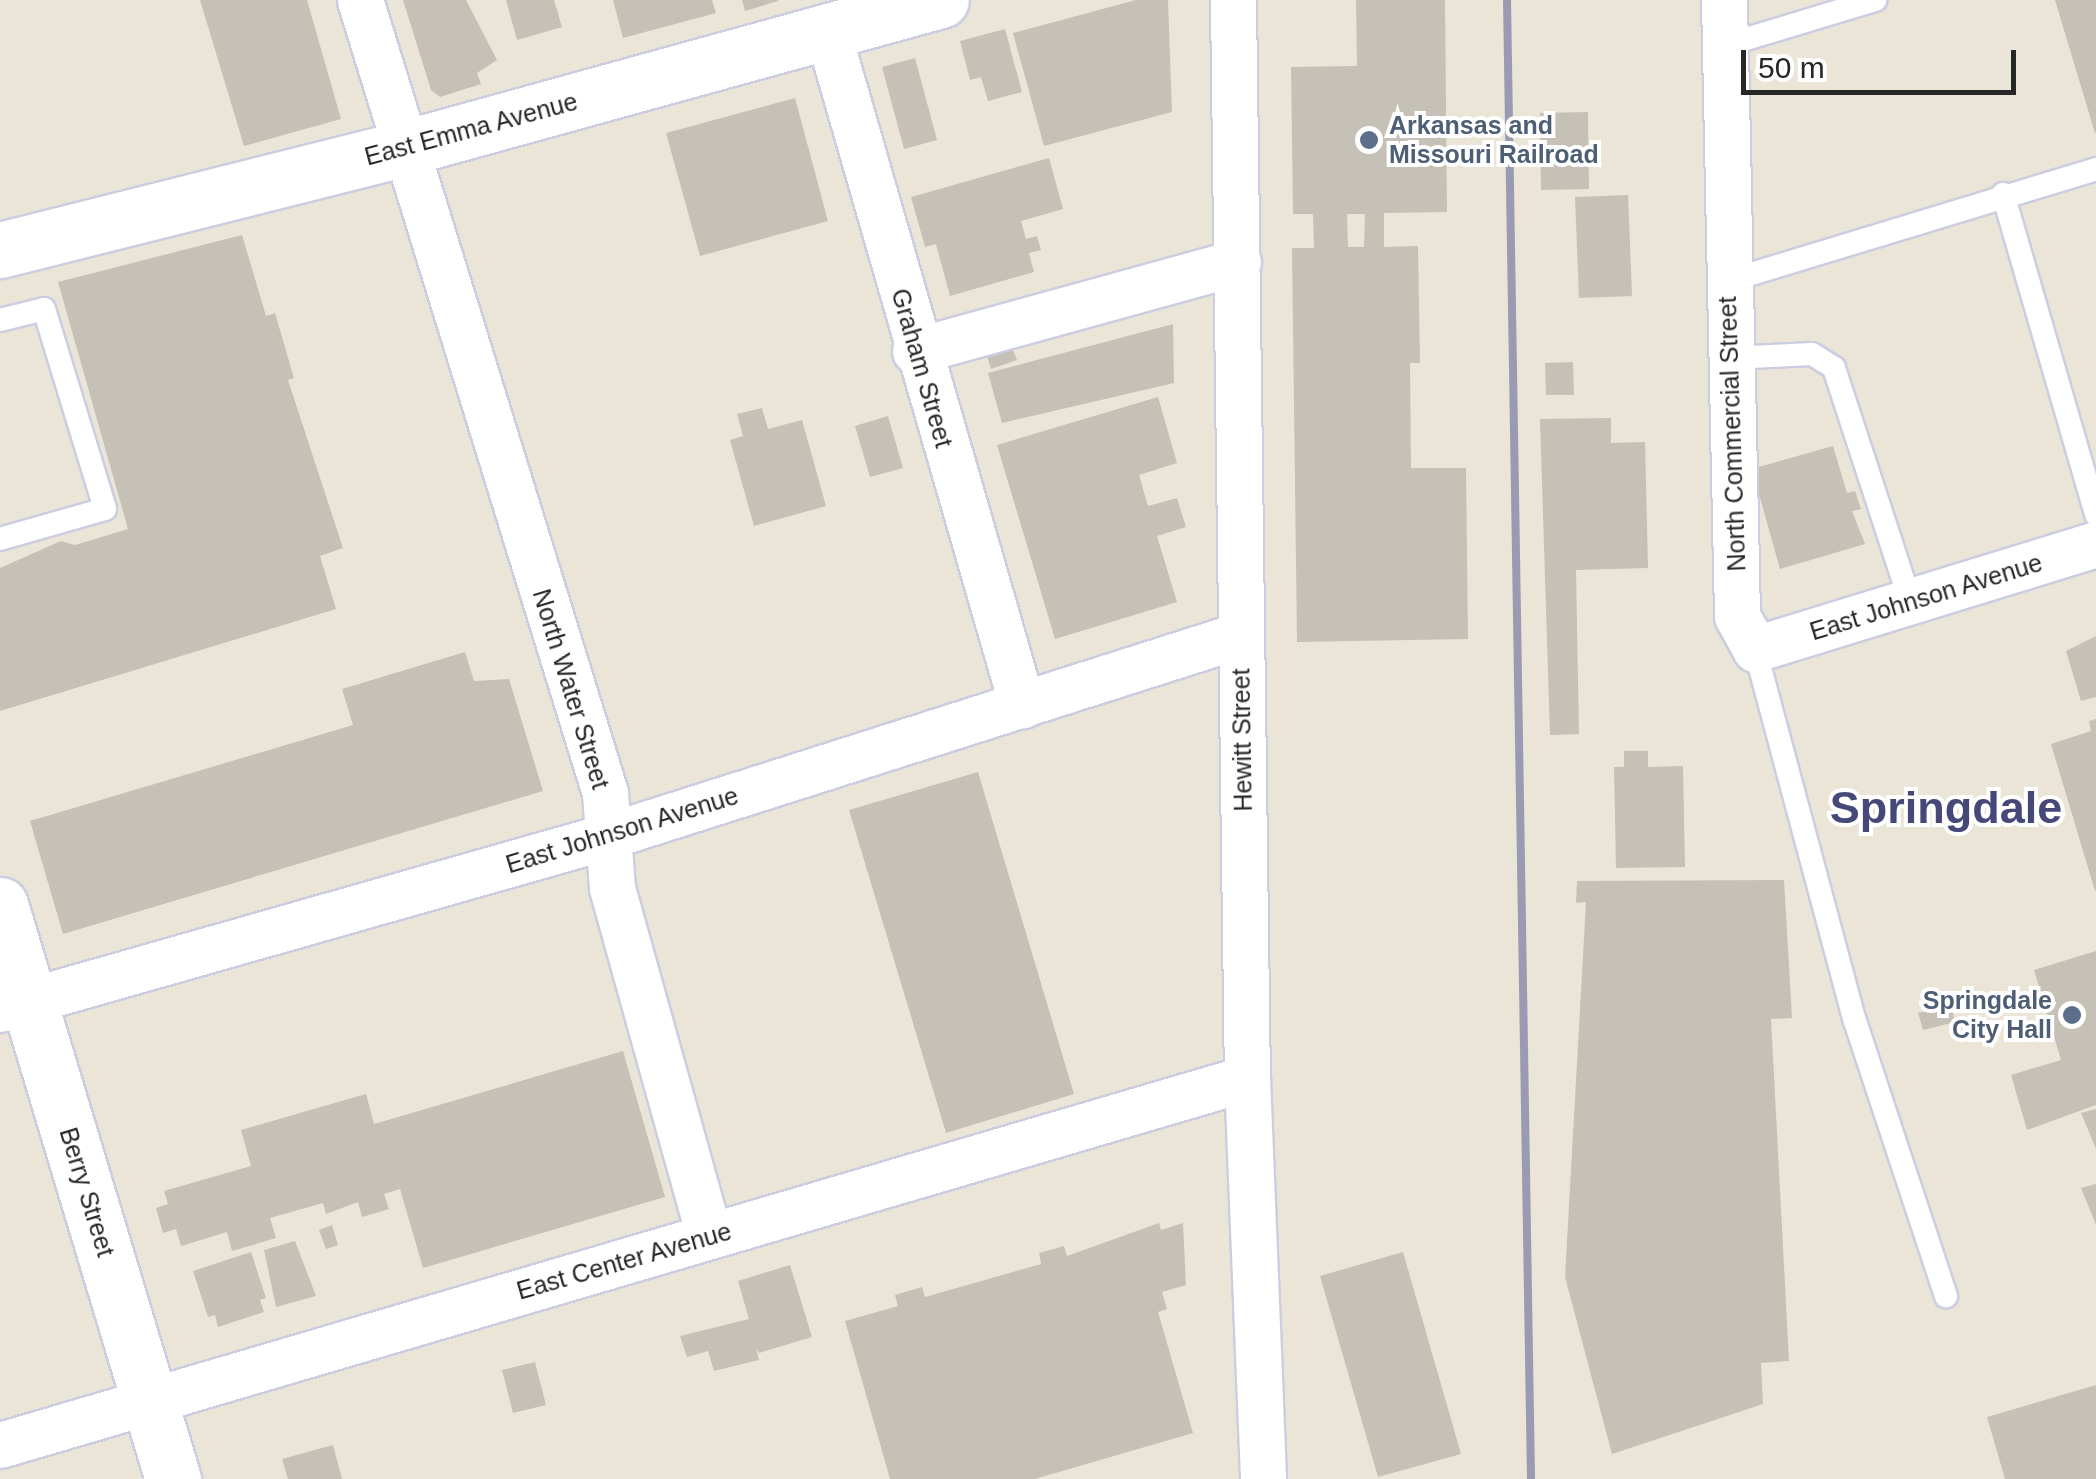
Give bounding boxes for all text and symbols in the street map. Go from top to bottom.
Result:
scale bar [1746,30,2021,92]
text: 50 m [1758,51,1825,84]
street label: East Emma Avenue [361,86,581,172]
place label: Arkansas and Missouri Railroad [1389,111,1599,170]
marker: Arkansas and Missouri Railroad [1358,129,1380,151]
street label: Graham Street [885,285,959,451]
street label: North Commercial Street [1712,296,1752,572]
street label: East Johnson Avenue [1806,547,2046,647]
street label: North Water Street [526,585,616,793]
street label: Hewitt Street [1226,668,1258,812]
street label: East Johnson Avenue [502,780,742,880]
district label: Springdale [1830,781,2062,835]
place label: Springdale City Hall [1923,986,2052,1045]
marker: Springdale City Hall [2061,1004,2083,1026]
street label: Berry Street [53,1124,121,1260]
street label: East Center Avenue [513,1216,735,1306]

